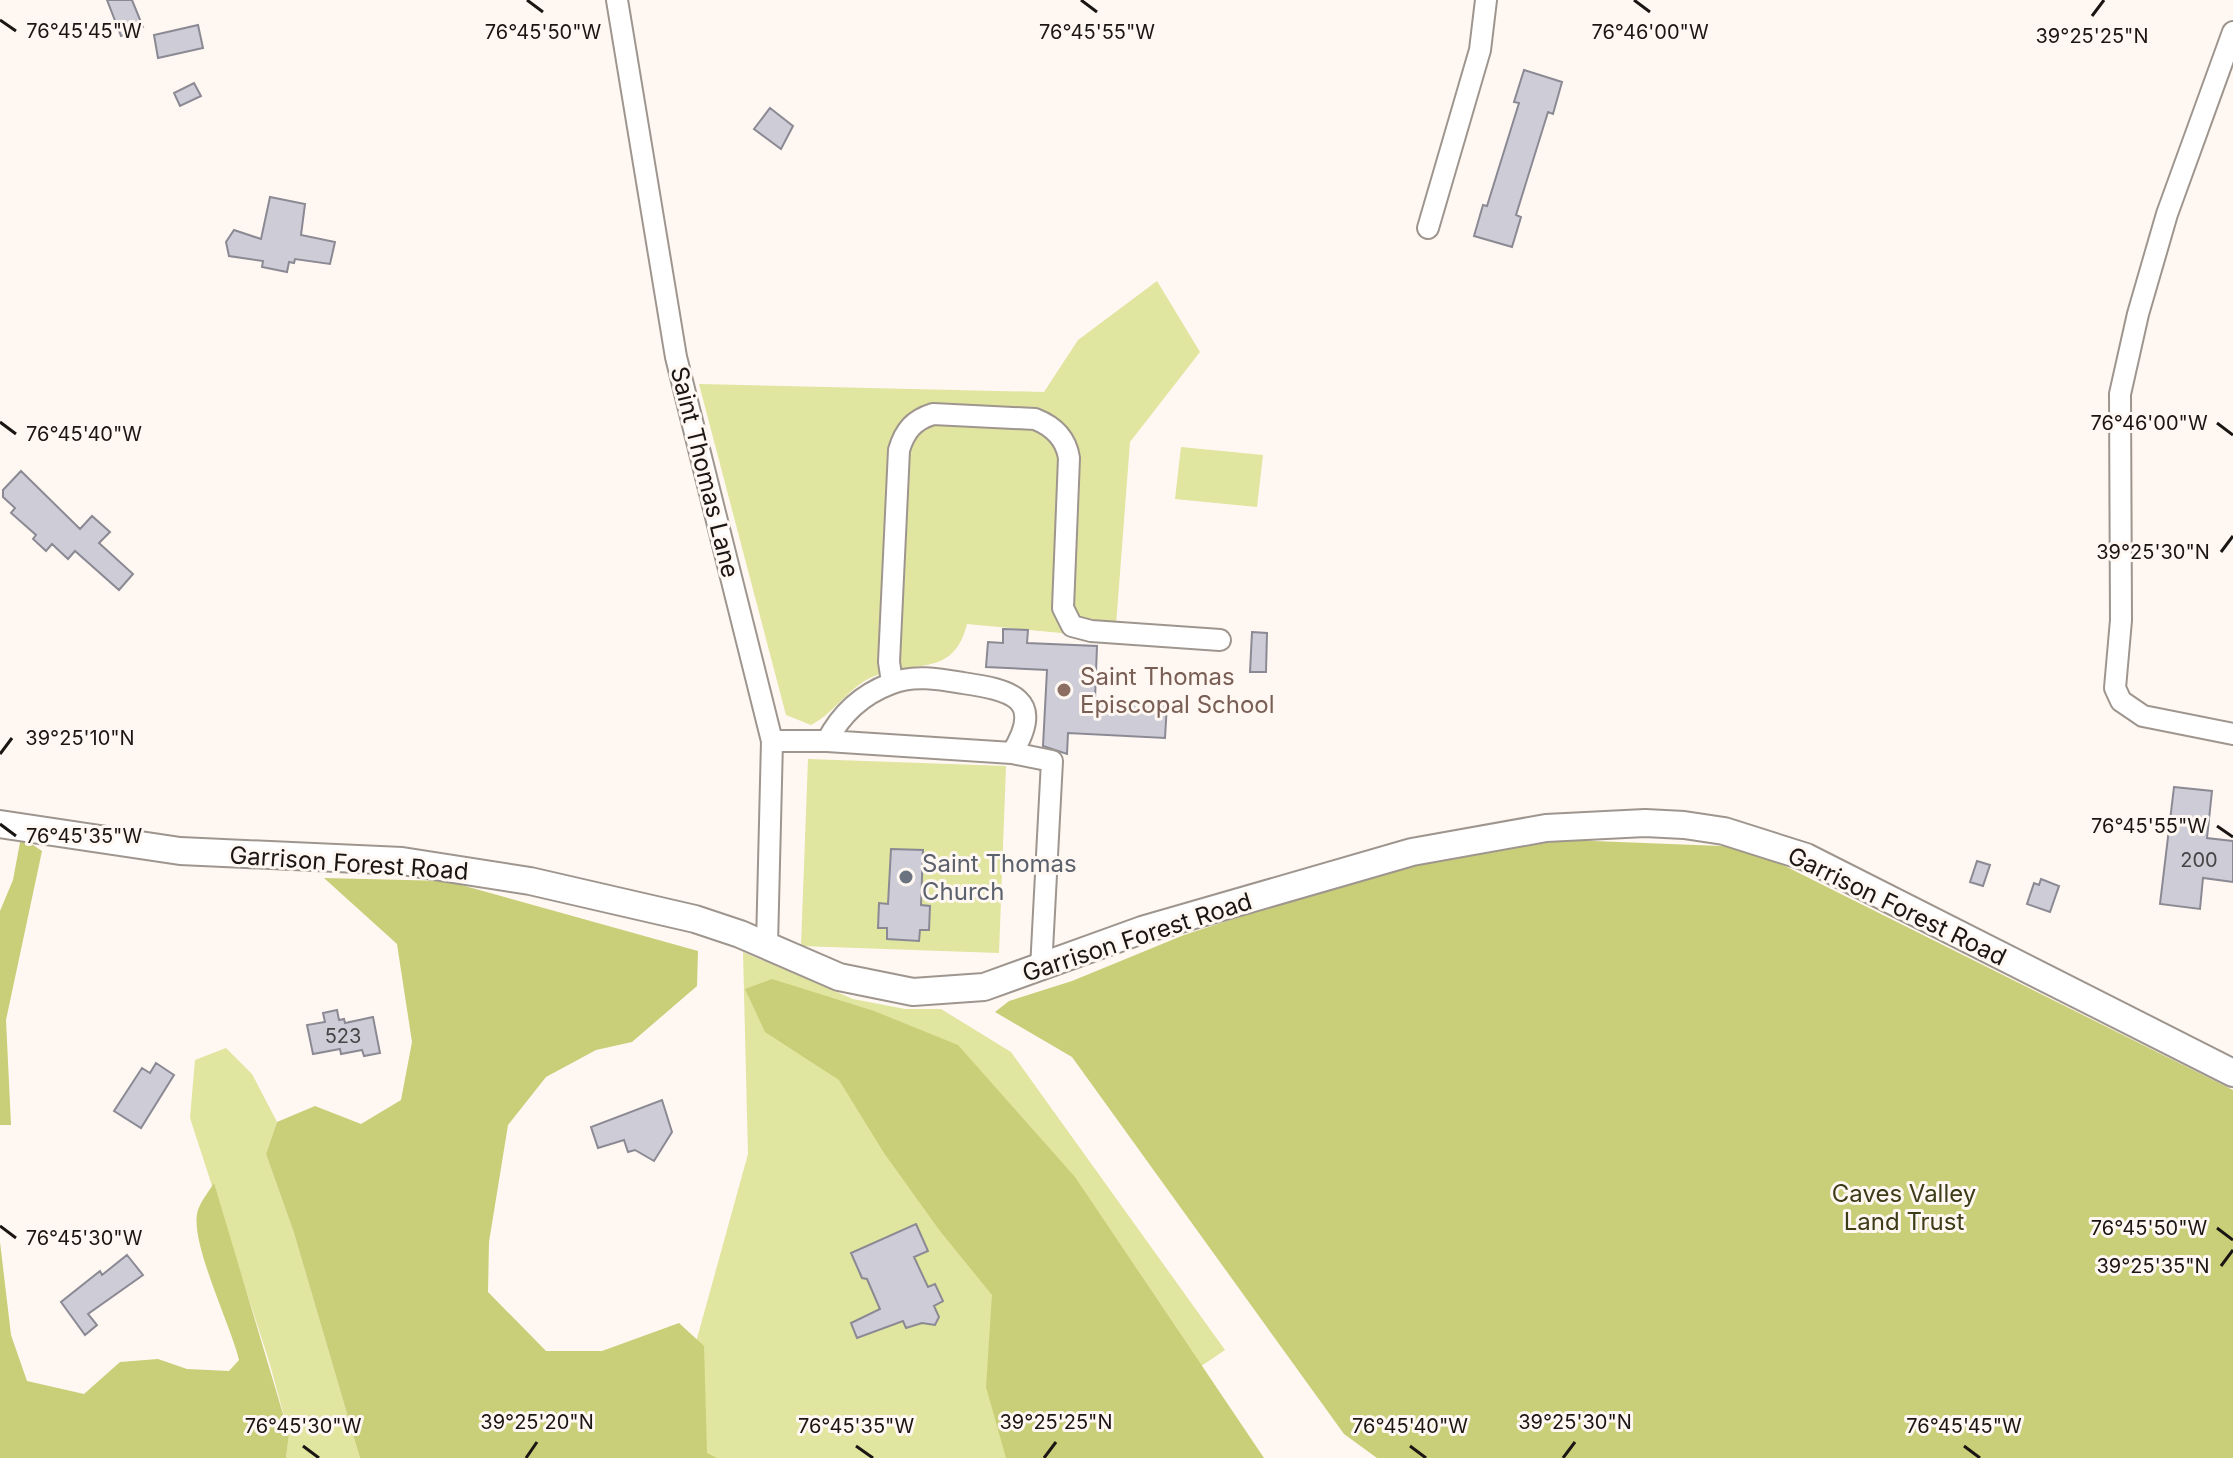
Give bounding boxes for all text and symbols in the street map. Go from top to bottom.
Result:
text: 76°45'45"W [26,19,142,43]
text: 76°45'50"W [485,20,602,44]
text: 76°45'55"W [1039,20,1155,44]
text: 76°46'00"W [1591,20,1709,44]
text: 39°25'25"N [2036,24,2148,48]
street label: Saint Thomas Lane [665,363,745,581]
text: 76°46'00"W [2090,411,2208,435]
text: 76°45'40"W [26,422,142,446]
text: 39°25'30"N [2096,540,2210,564]
place label: Saint Thomas Episcopal School [1080,662,1275,719]
marker: Saint Thomas Episcopal School [1055,681,1073,699]
text: 39°25'10"N [25,726,135,750]
text: 76°45'55"W [2091,814,2207,838]
text: 76°45'35"W [26,824,142,848]
street label: Garrison Forest Road [229,840,469,886]
street label: Garrison Forest Road [1783,840,2011,972]
house number: 200 [2180,848,2218,872]
place label: Saint Thomas Church [922,849,1077,906]
marker: Saint Thomas Church [897,868,915,886]
street label: Garrison Forest Road [1019,886,1255,988]
house number: 523 [325,1024,361,1048]
park label: Caves Valley Land Trust [1832,1179,1976,1236]
text: 76°45'50"W [2091,1216,2208,1240]
text: 76°45'30"W [26,1226,143,1250]
text: 39°25'35"N [2096,1254,2210,1278]
text: 39°25'20"N [480,1410,594,1434]
text: 39°25'25"N [1000,1410,1112,1434]
text: 39°25'30"N [1518,1410,1632,1434]
text: 76°45'30"W [245,1414,362,1438]
text: 76°45'35"W [798,1414,914,1438]
text: 76°45'40"W [1352,1414,1468,1438]
text: 76°45'45"W [1906,1414,2022,1438]

